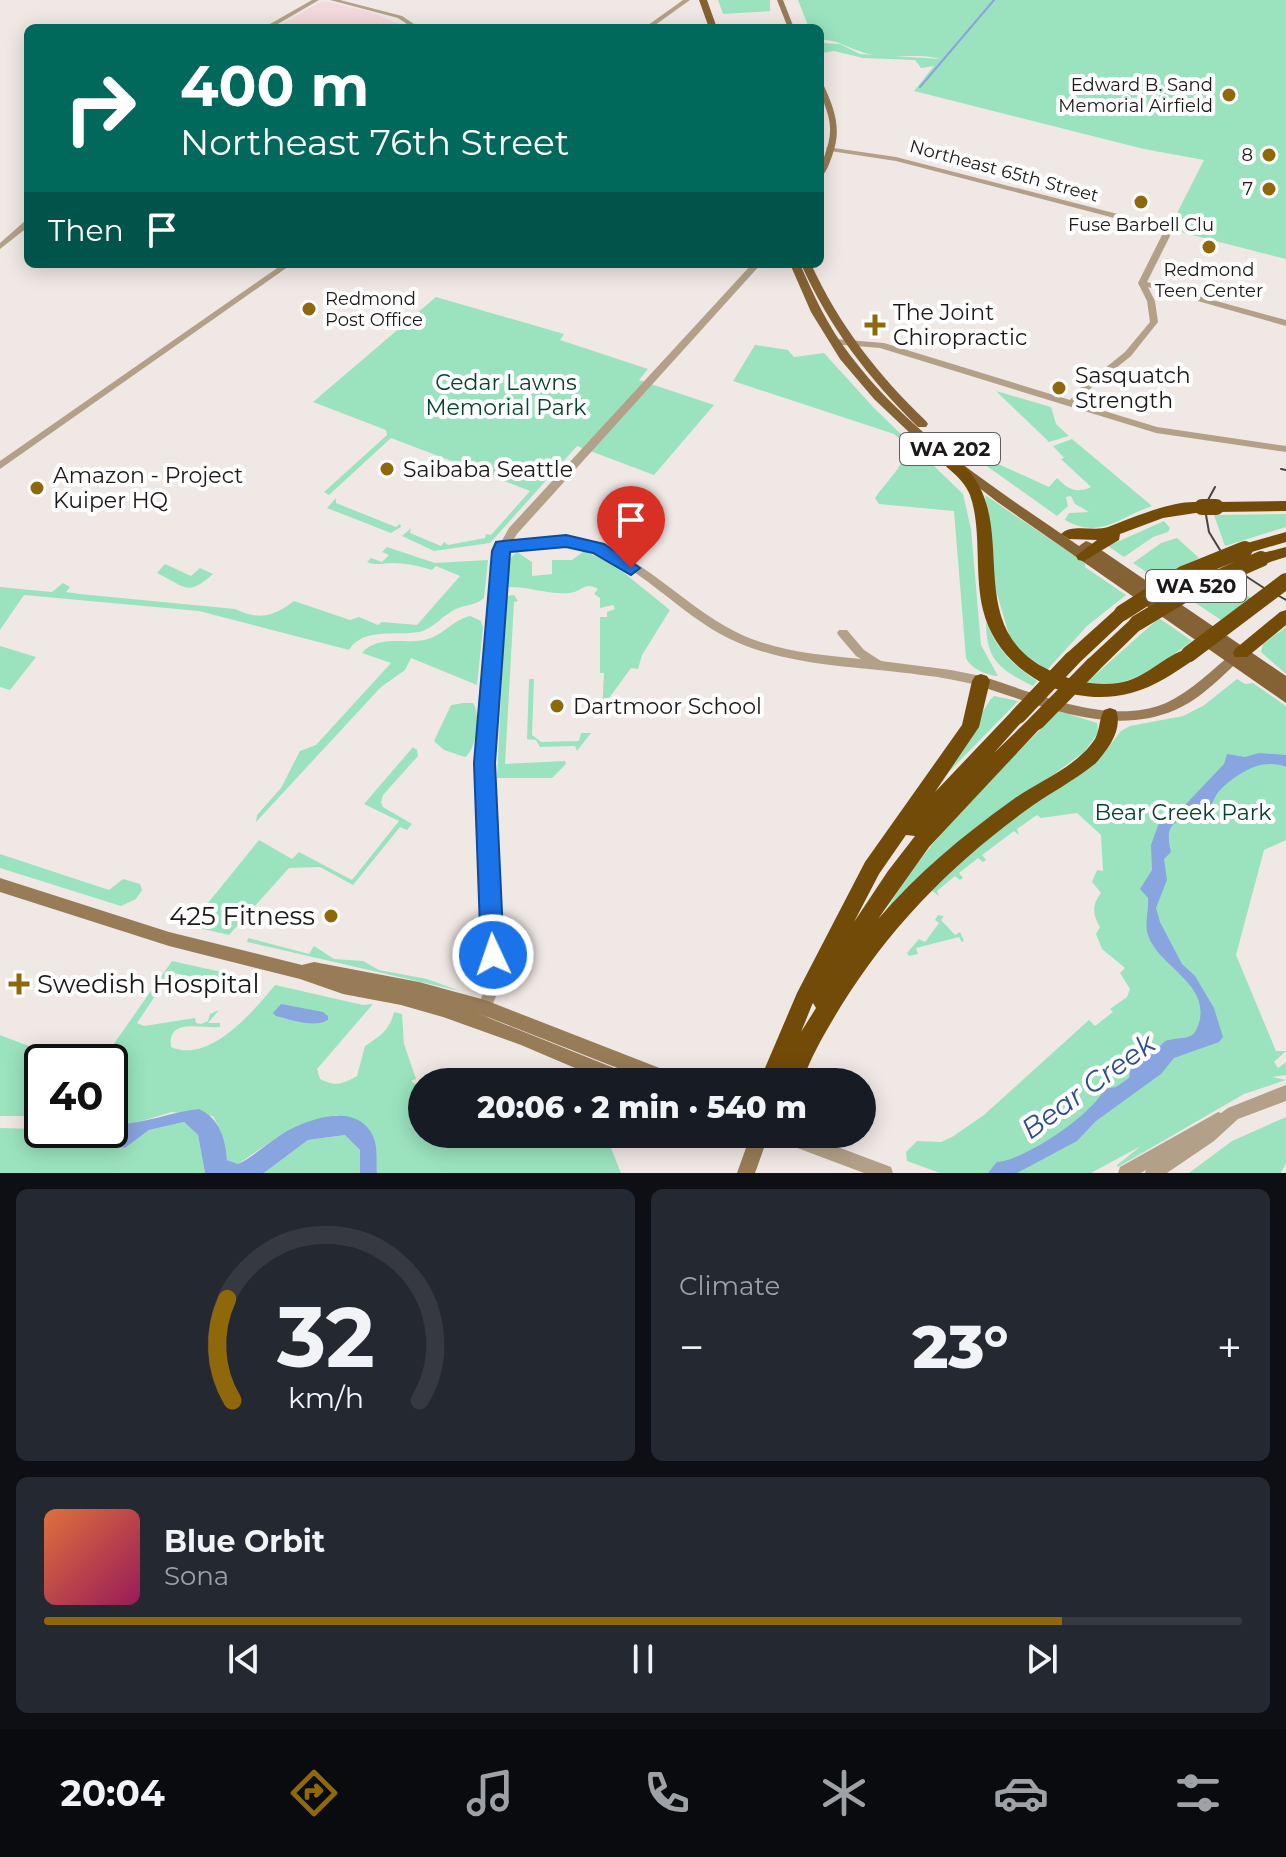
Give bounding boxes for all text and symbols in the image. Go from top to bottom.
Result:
text: 400 m [180,52,369,120]
icon: right [48,56,152,160]
place label: Edward B. Sand Memorial Airfield [1058,74,1213,117]
marker: Edward B. Sand Memorial Airfield [1220,86,1238,104]
text: Northeast 76th Street [180,120,569,164]
street label: Northeast 65th Street [907,135,1101,207]
place label: 8 [1242,144,1253,166]
marker: 8 [1260,146,1278,164]
place label: 7 [1242,178,1253,200]
marker: 7 [1260,180,1278,198]
marker: Fuse Barbell Clu [1132,193,1150,211]
icon: arrive [140,208,184,252]
text: Then [48,212,124,249]
place label: Fuse Barbell Clu [1068,214,1214,236]
marker: Redmond Teen Center [1200,238,1218,256]
place label: Redmond Teen Center [1155,259,1263,302]
place label: Redmond Post Office [325,288,423,331]
place label: The Joint Chiropractic [893,299,1027,351]
marker: Redmond Post Office [300,300,318,318]
marker: The Joint Chiropractic [864,314,886,336]
place label: Sasquatch Strength [1075,362,1191,414]
park label: Cedar Lawns Memorial Park [426,369,587,421]
marker: Sasquatch Strength [1050,379,1068,397]
road number: WA 202 [900,433,1000,465]
place label: Saibaba Seattle [403,456,573,483]
marker: Saibaba Seattle [378,460,396,478]
place label: Amazon - Project Kuiper HQ [53,462,243,514]
marker: Amazon - Project Kuiper HQ [28,479,46,497]
pin [597,486,665,568]
icon: arrive [609,498,653,542]
road number: WA 520 [1146,570,1246,602]
place label: Dartmoor School [573,693,762,720]
marker: Dartmoor School [548,697,566,715]
park label: Bear Creek Park [1094,799,1272,826]
place label: 425 Fitness [169,900,315,932]
marker: 425 Fitness [322,907,340,925]
position arrow [451,913,535,997]
place label: Swedish Hospital [37,968,260,1000]
marker: Swedish Hospital [8,973,30,995]
water label: Bear Creek [1014,1025,1163,1146]
speed limit sign: 40 [24,1044,128,1148]
text: 20:06 · 2 min · 540 m [477,1089,807,1126]
text: Climate [679,1270,780,1302]
text: 32 [276,1286,374,1388]
text: 23° [912,1310,1009,1383]
text: − [679,1320,704,1374]
text: + [1217,1320,1242,1374]
text: km/h [287,1380,364,1415]
text: Blue Orbit [164,1523,325,1560]
text: Sona [164,1560,229,1592]
icon: previous [222,1637,266,1681]
icon: pause [621,1637,665,1681]
icon: next [1020,1637,1064,1681]
icon: directions [286,1765,342,1821]
icon: music [462,1765,518,1821]
icon: phone [639,1765,695,1821]
icon: climate [816,1765,872,1821]
icon: car [993,1765,1049,1821]
icon: filters [1170,1765,1226,1821]
text: 20:04 [60,1771,165,1815]

